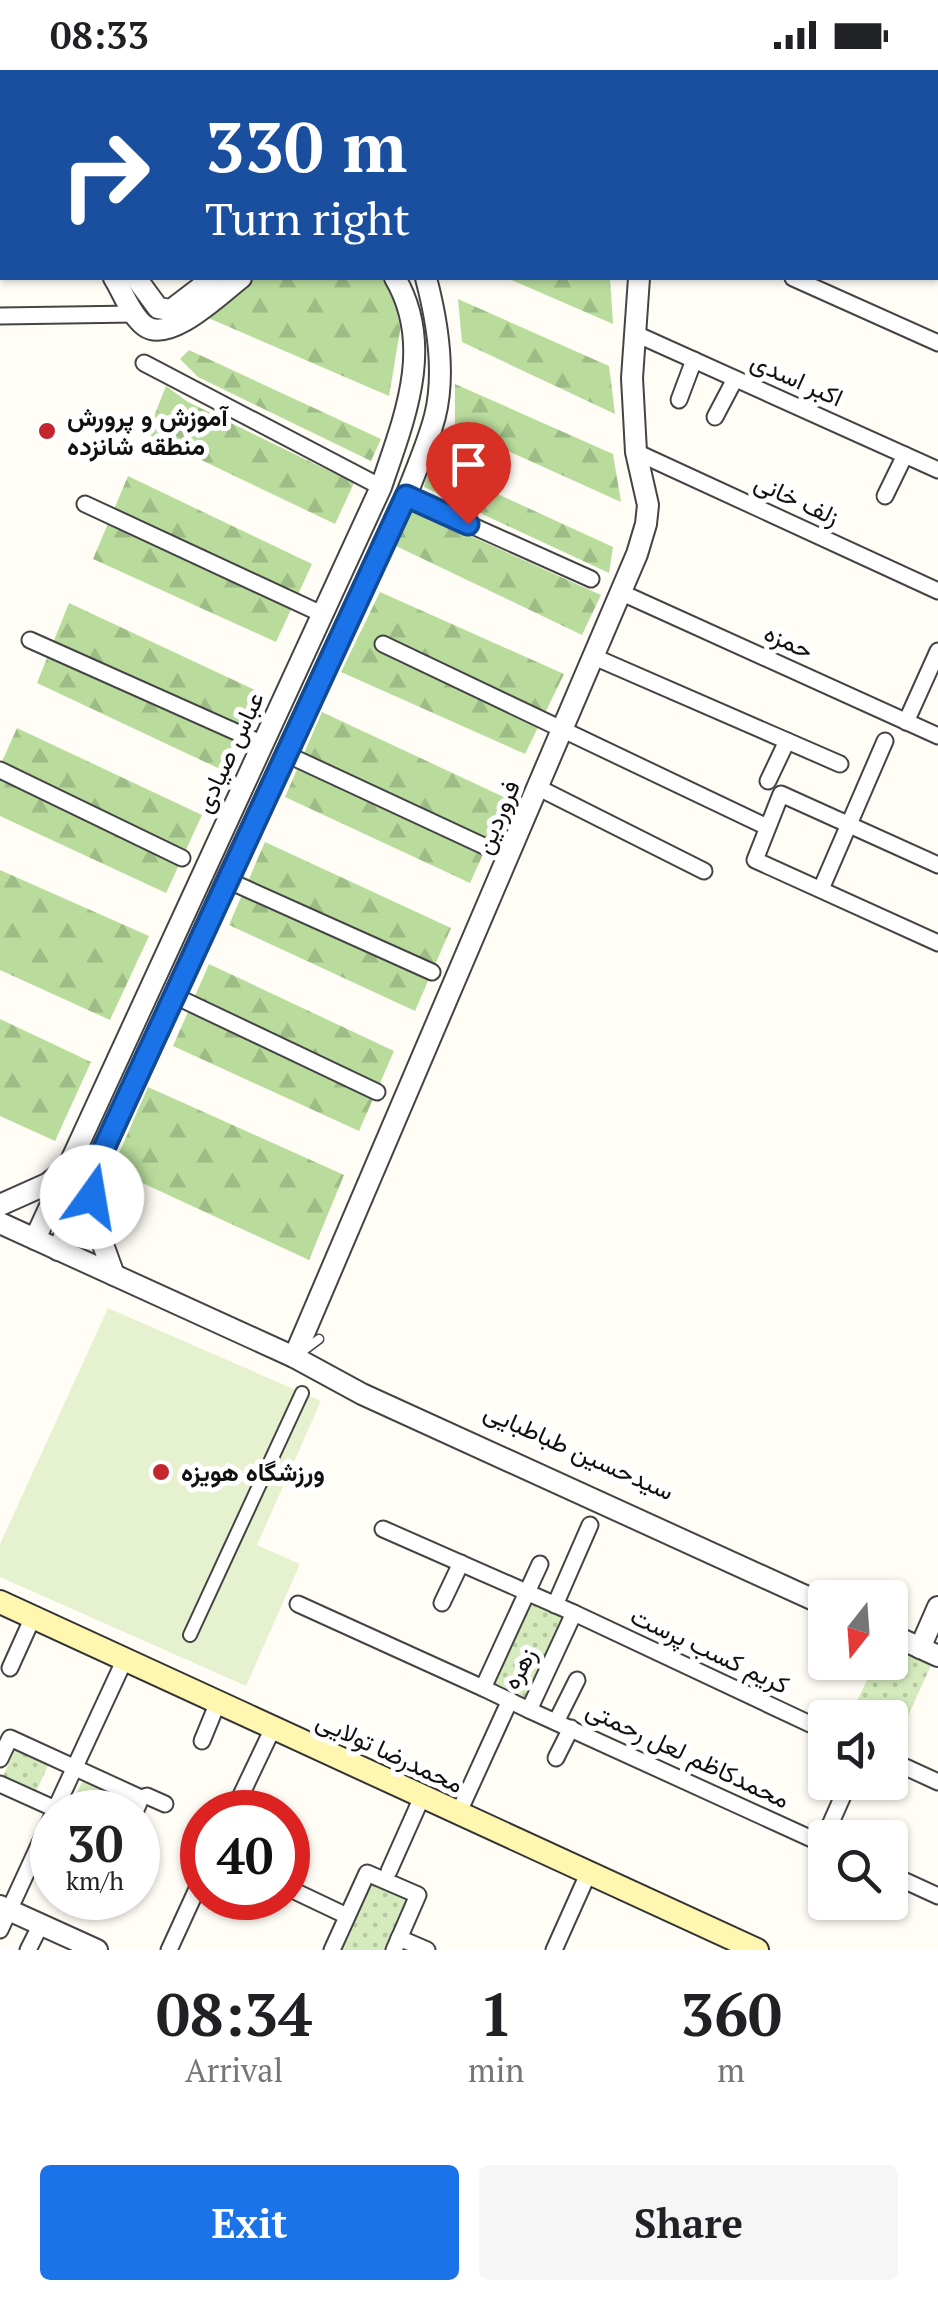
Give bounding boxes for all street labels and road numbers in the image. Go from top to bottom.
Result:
street label: اکبر اسدی [746,344,849,413]
street label: زلف خانی [749,465,845,533]
street label: حمزه [759,615,819,666]
street label: عباس صیادی [186,686,271,818]
street label: فروردین [466,775,527,859]
street label: سیدحسین طباطبایی [479,1394,679,1507]
street label: کریم کسب پرست [625,1598,795,1702]
street label: زهره [494,1641,543,1695]
street label: محمدکاظم لعل رحمتی [581,1692,795,1816]
street label: محمدرضا تولایی [311,1703,469,1800]

